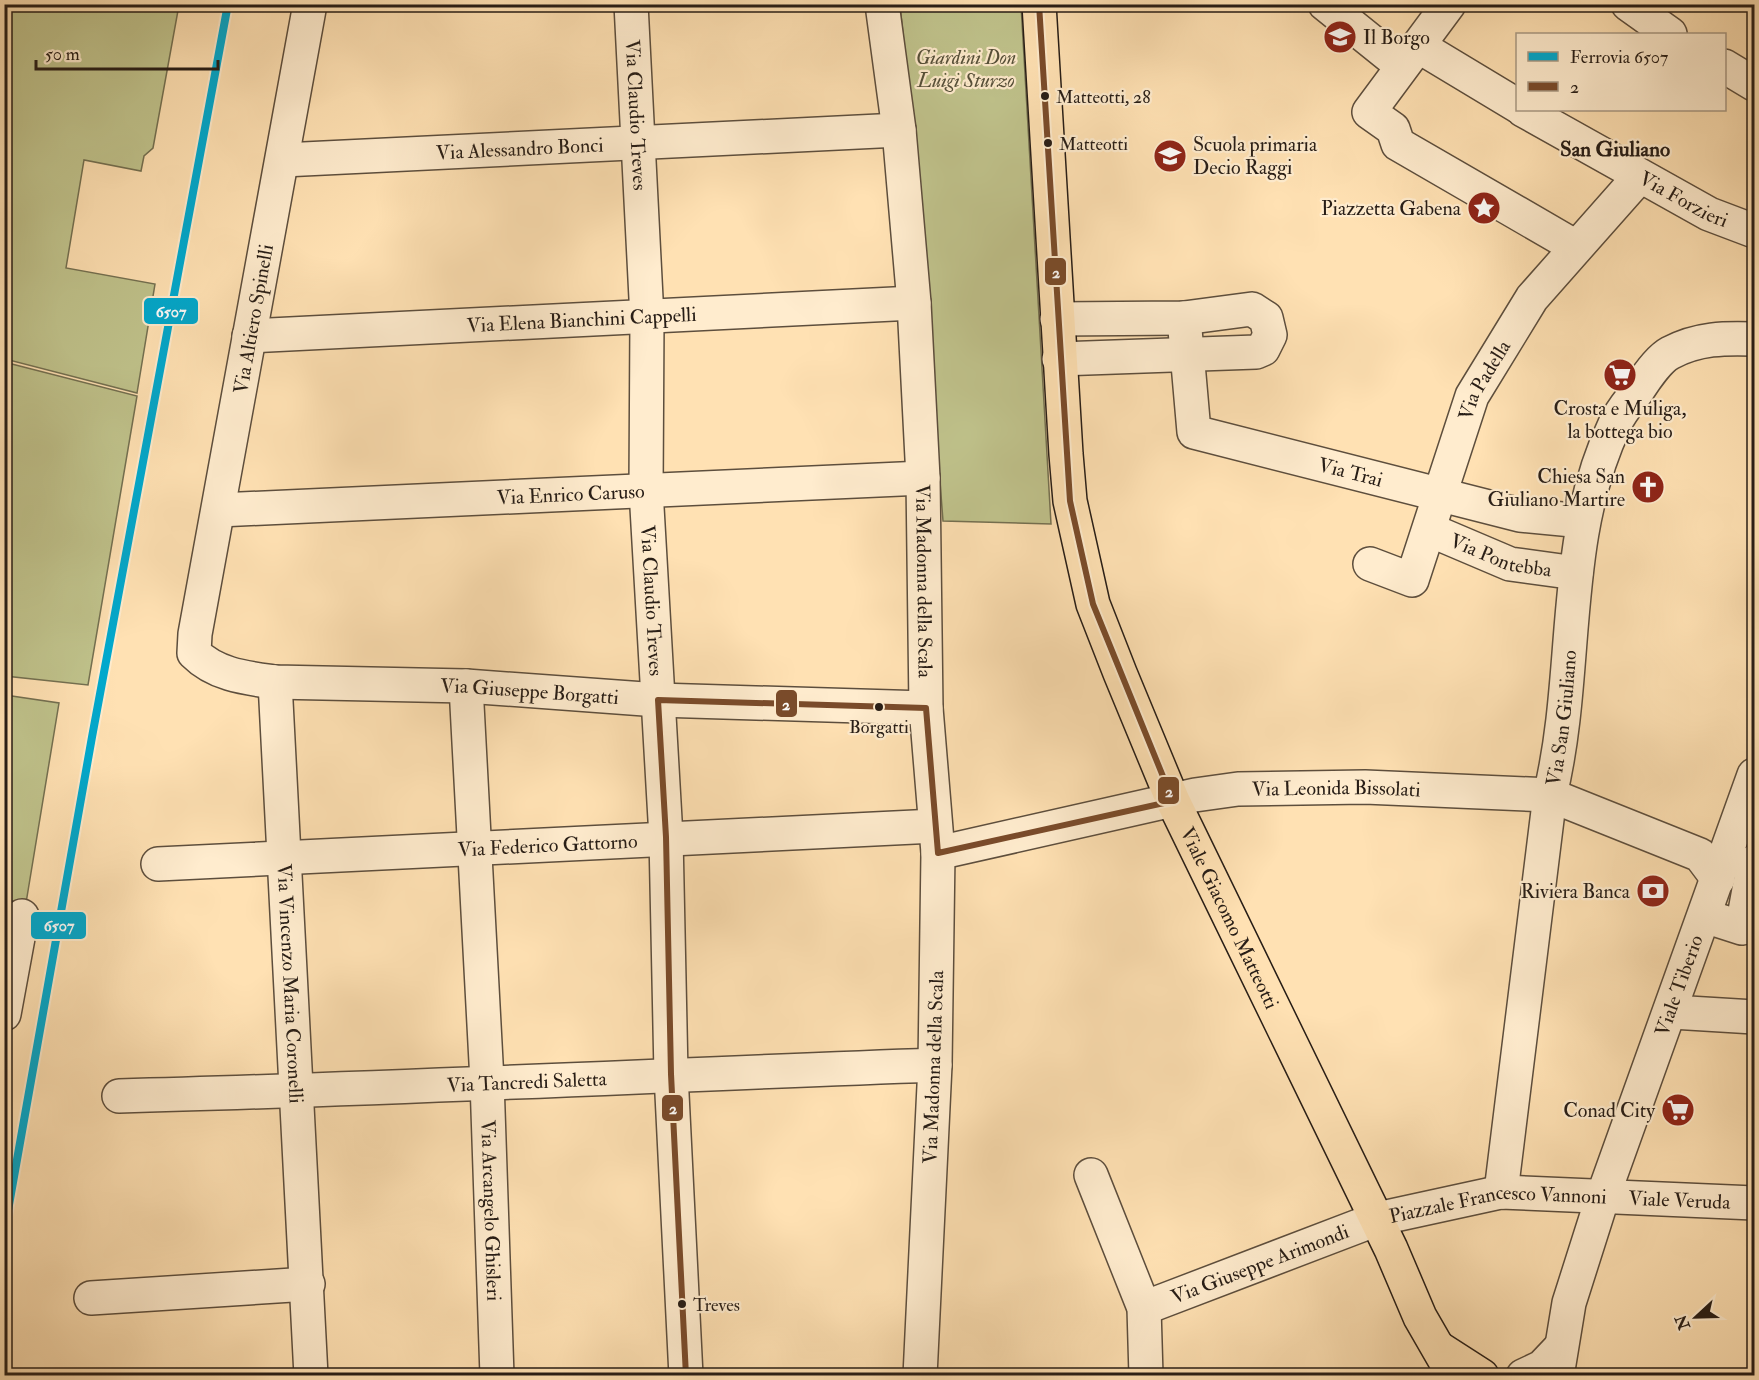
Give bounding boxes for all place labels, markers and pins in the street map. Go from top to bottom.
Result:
school or university icon: Il Borgo [1322,19,1358,55]
place label: Il Borgo [1363,25,1430,50]
place label: Matteotti, 28 [1056,86,1151,109]
marker: Matteotti, 28 [1039,90,1051,102]
place label: Scuola primaria Decio Raggi [1193,132,1318,180]
place label: Matteotti [1059,133,1128,156]
marker: Matteotti [1042,137,1054,149]
school or university icon: Scuola primaria Decio Raggi [1152,138,1188,174]
place icon: Piazzetta Gabena [1466,190,1502,226]
place label: Piazzetta Gabena [1321,196,1462,221]
supermarket icon: Crosta e Muliga, la bottega bio [1602,357,1638,393]
place label: Crosta e Muliga, la bottega bio [1554,396,1687,444]
place label: Chiesa San Giuliano Martire [1487,464,1625,512]
church icon: Chiesa San Giuliano Martire [1630,469,1666,505]
marker: Borgatti [873,701,885,713]
place label: Borgatti [849,716,909,739]
bank icon: Riviera Banca [1635,873,1671,909]
place label: Riviera Banca [1520,879,1631,904]
supermarket icon: Conad City [1660,1092,1696,1128]
place label: Conad City [1563,1098,1656,1123]
place label: Treves [693,1294,740,1317]
marker: Treves [676,1298,688,1310]

